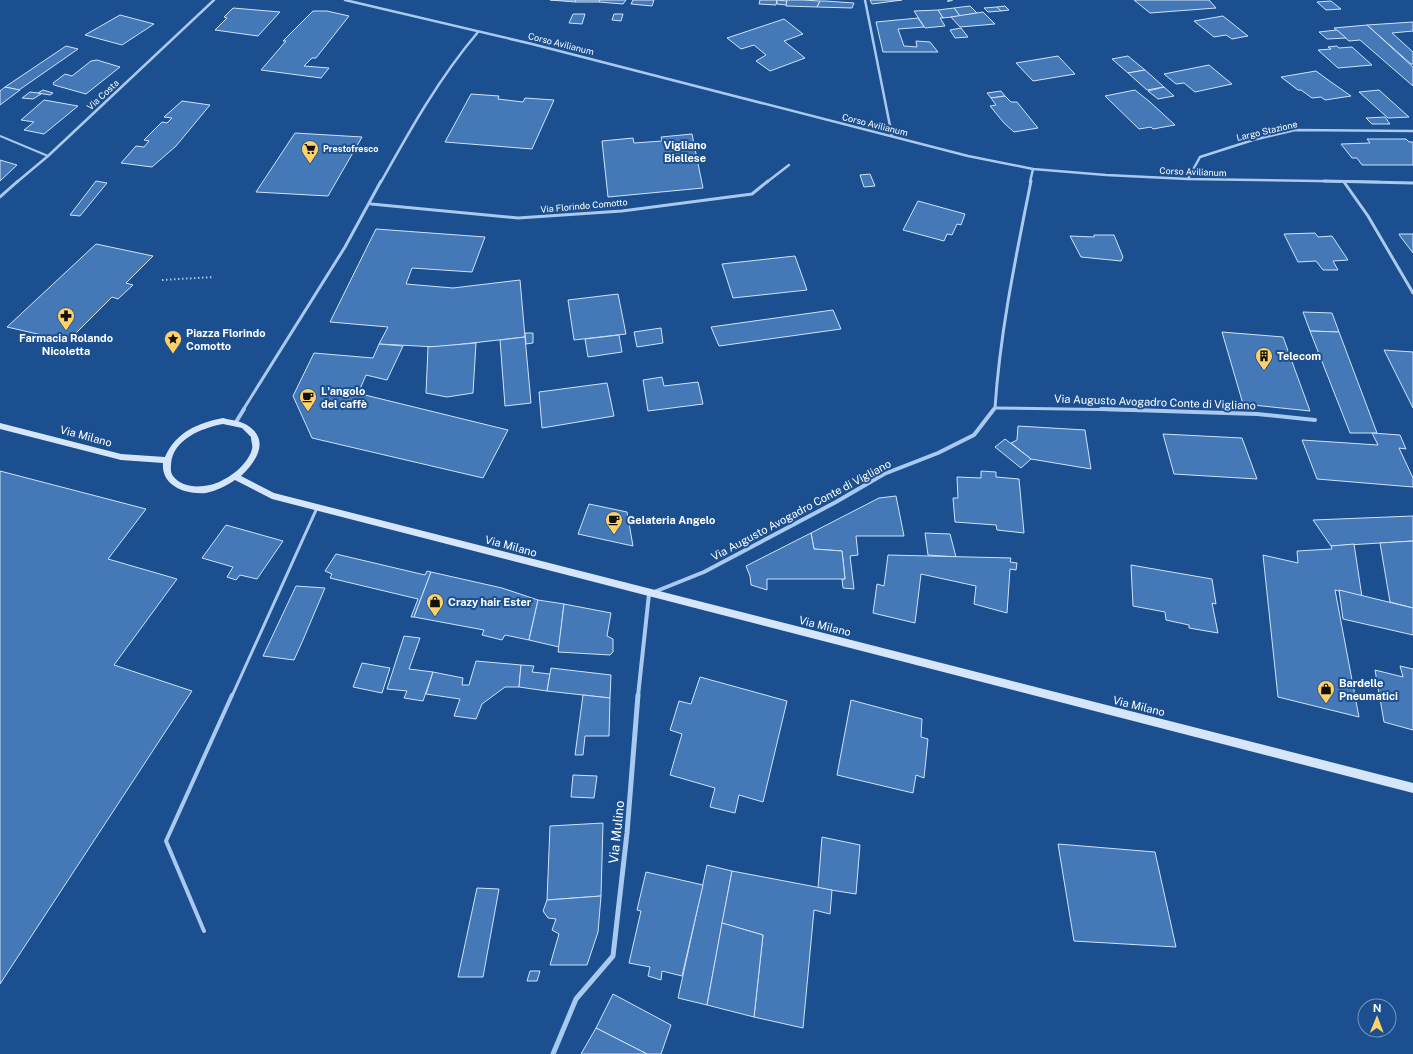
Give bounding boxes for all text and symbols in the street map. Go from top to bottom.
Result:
street label: Corso Avilianum [527,30,595,57]
street label: Via Costa [84,77,121,112]
street label: Corso Avilianum [841,111,909,138]
street label: Largo Stazione [1235,118,1298,143]
supermarket icon: Prestofresco [300,139,320,164]
district label: Vigliano Biellese [663,139,707,164]
place label: Prestofresco [323,143,378,154]
street label: Corso Avilianum [1159,165,1227,178]
street label: Via Florindo Comotto [540,196,628,215]
pharmacy icon: Farmacia Rolando Nicoletta [56,306,76,331]
place label: Piazza Florindo Comotto [186,327,266,352]
place icon: Piazza Florindo Comotto [163,329,183,354]
place label: Farmacia Rolando Nicoletta [19,332,113,357]
building icon: Telecom [1254,346,1274,371]
place label: Telecom [1277,350,1321,362]
place label: L'angolo del caffè [321,385,367,410]
cafe icon: L'angolo del caffè [298,387,318,412]
street label: Via Augusto Avogadro Conte di Vigliano [1054,392,1256,412]
street label: Via Milano [59,423,113,449]
street label: Via Augusto Avogadro Conte di Vigliano [709,457,893,563]
cafe icon: Gelateria Angelo [604,510,624,535]
place label: Gelateria Angelo [627,514,715,526]
street label: Via Milano [484,533,538,559]
shop icon: Crazy hair Ester [425,592,445,617]
place label: Crazy hair Ester [448,596,532,608]
street label: Via Milano [798,614,852,638]
place label: Bardelle Pneumatici [1339,677,1398,702]
shop icon: Bardelle Pneumatici [1316,679,1336,704]
street label: Via Milano [1112,694,1166,718]
street label: Via Mulino [606,800,627,864]
north arrow [1357,998,1397,1038]
text: N [1373,1002,1382,1014]

